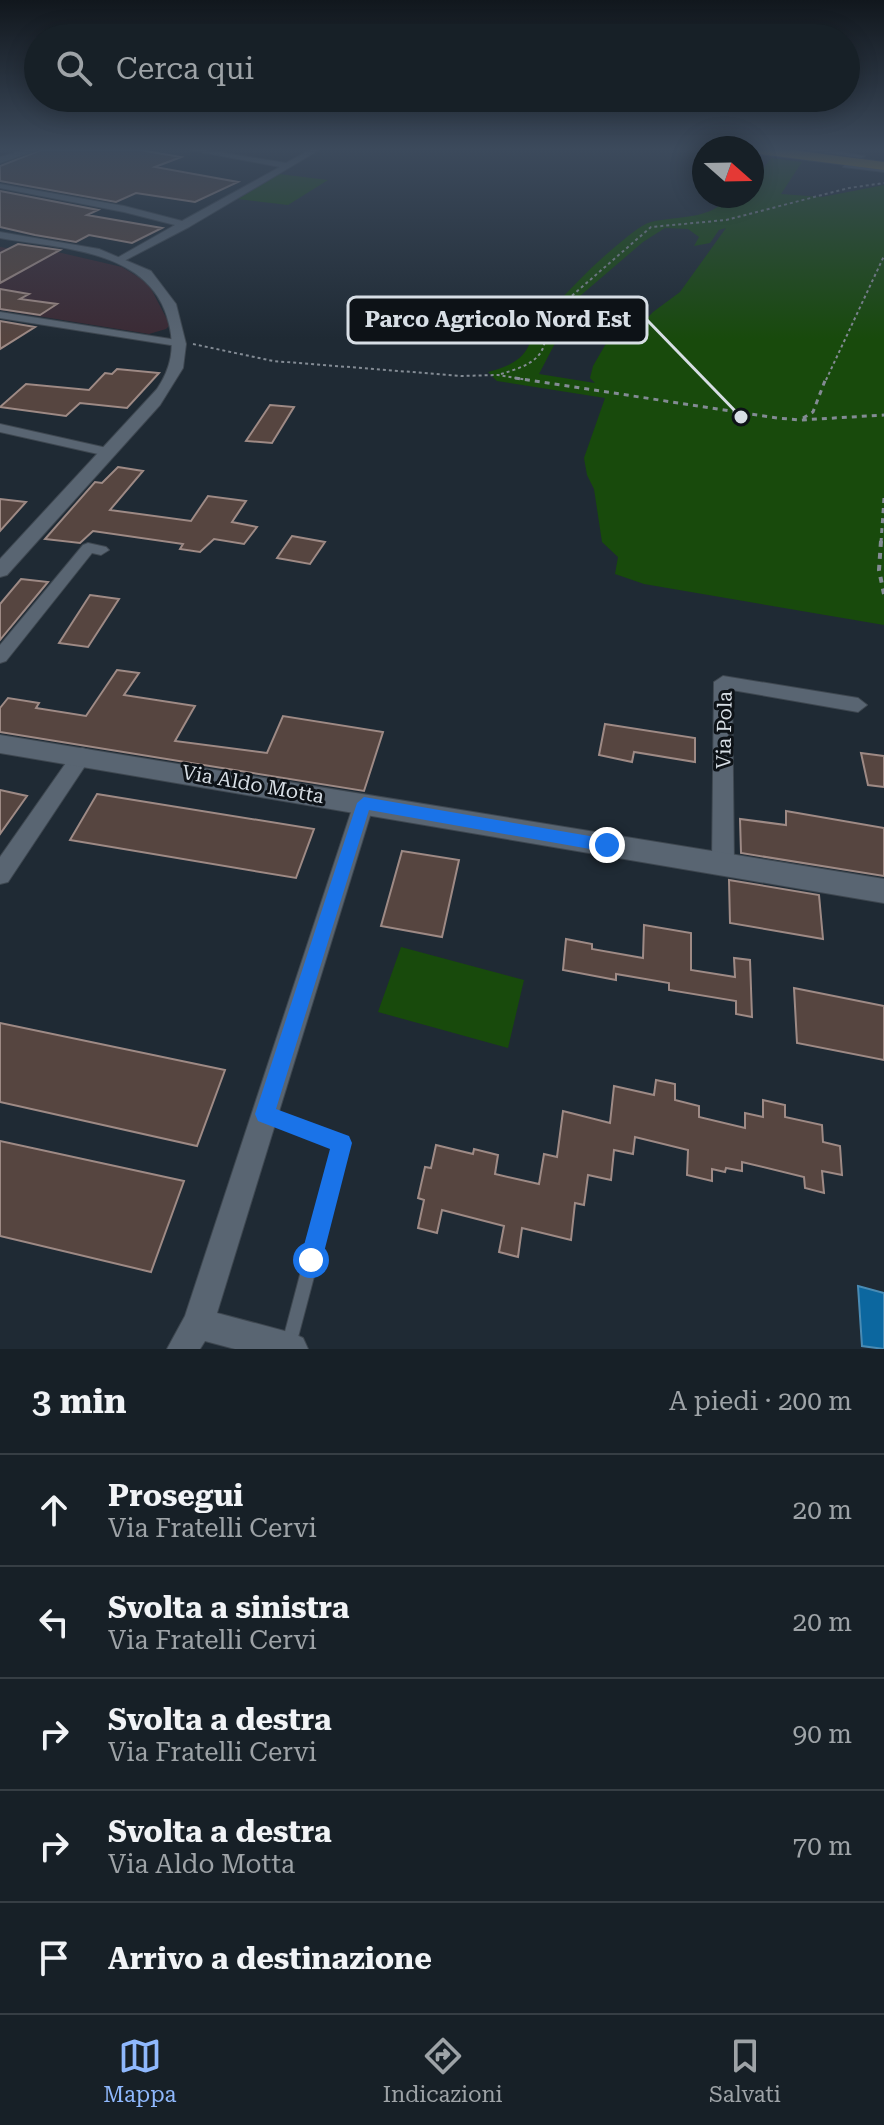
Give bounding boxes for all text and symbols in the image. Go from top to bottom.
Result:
search box [24,24,860,112]
icon: search [52,46,96,90]
text: Cerca qui [116,51,254,86]
north arrow [692,136,764,208]
callout: Parco Agricolo Nord Est [348,297,647,343]
text: Parco Agricolo Nord Est [365,307,631,332]
street label: Via Pola [711,691,737,769]
street label: Via Aldo Motta [180,760,326,808]
route end [589,827,625,863]
route start [293,1242,329,1278]
text: 3 min [32,1381,127,1421]
text: A piedi · 200 m [669,1386,852,1416]
text: Prosegui [108,1478,243,1513]
icon: ahead [32,1488,76,1532]
text: 20 m [793,1495,852,1525]
text: Via Fratelli Cervi [108,1513,317,1543]
text: Svolta a sinistra [108,1590,349,1625]
icon: left [32,1600,76,1644]
text: 20 m [793,1607,852,1637]
text: Via Fratelli Cervi [108,1625,317,1655]
text: Svolta a destra [108,1702,332,1737]
icon: right [32,1712,76,1756]
text: 90 m [793,1719,852,1749]
text: Via Fratelli Cervi [108,1737,317,1767]
text: Svolta a destra [108,1814,332,1849]
icon: right [32,1824,76,1868]
text: 70 m [793,1831,852,1861]
text: Via Aldo Motta [108,1849,295,1879]
icon: arrive [32,1936,76,1980]
text: Arrivo a destinazione [108,1941,432,1976]
tab: Mappa [103,2034,176,2107]
tab: Indicazioni [383,2034,503,2107]
tab: Salvati [709,2034,781,2107]

